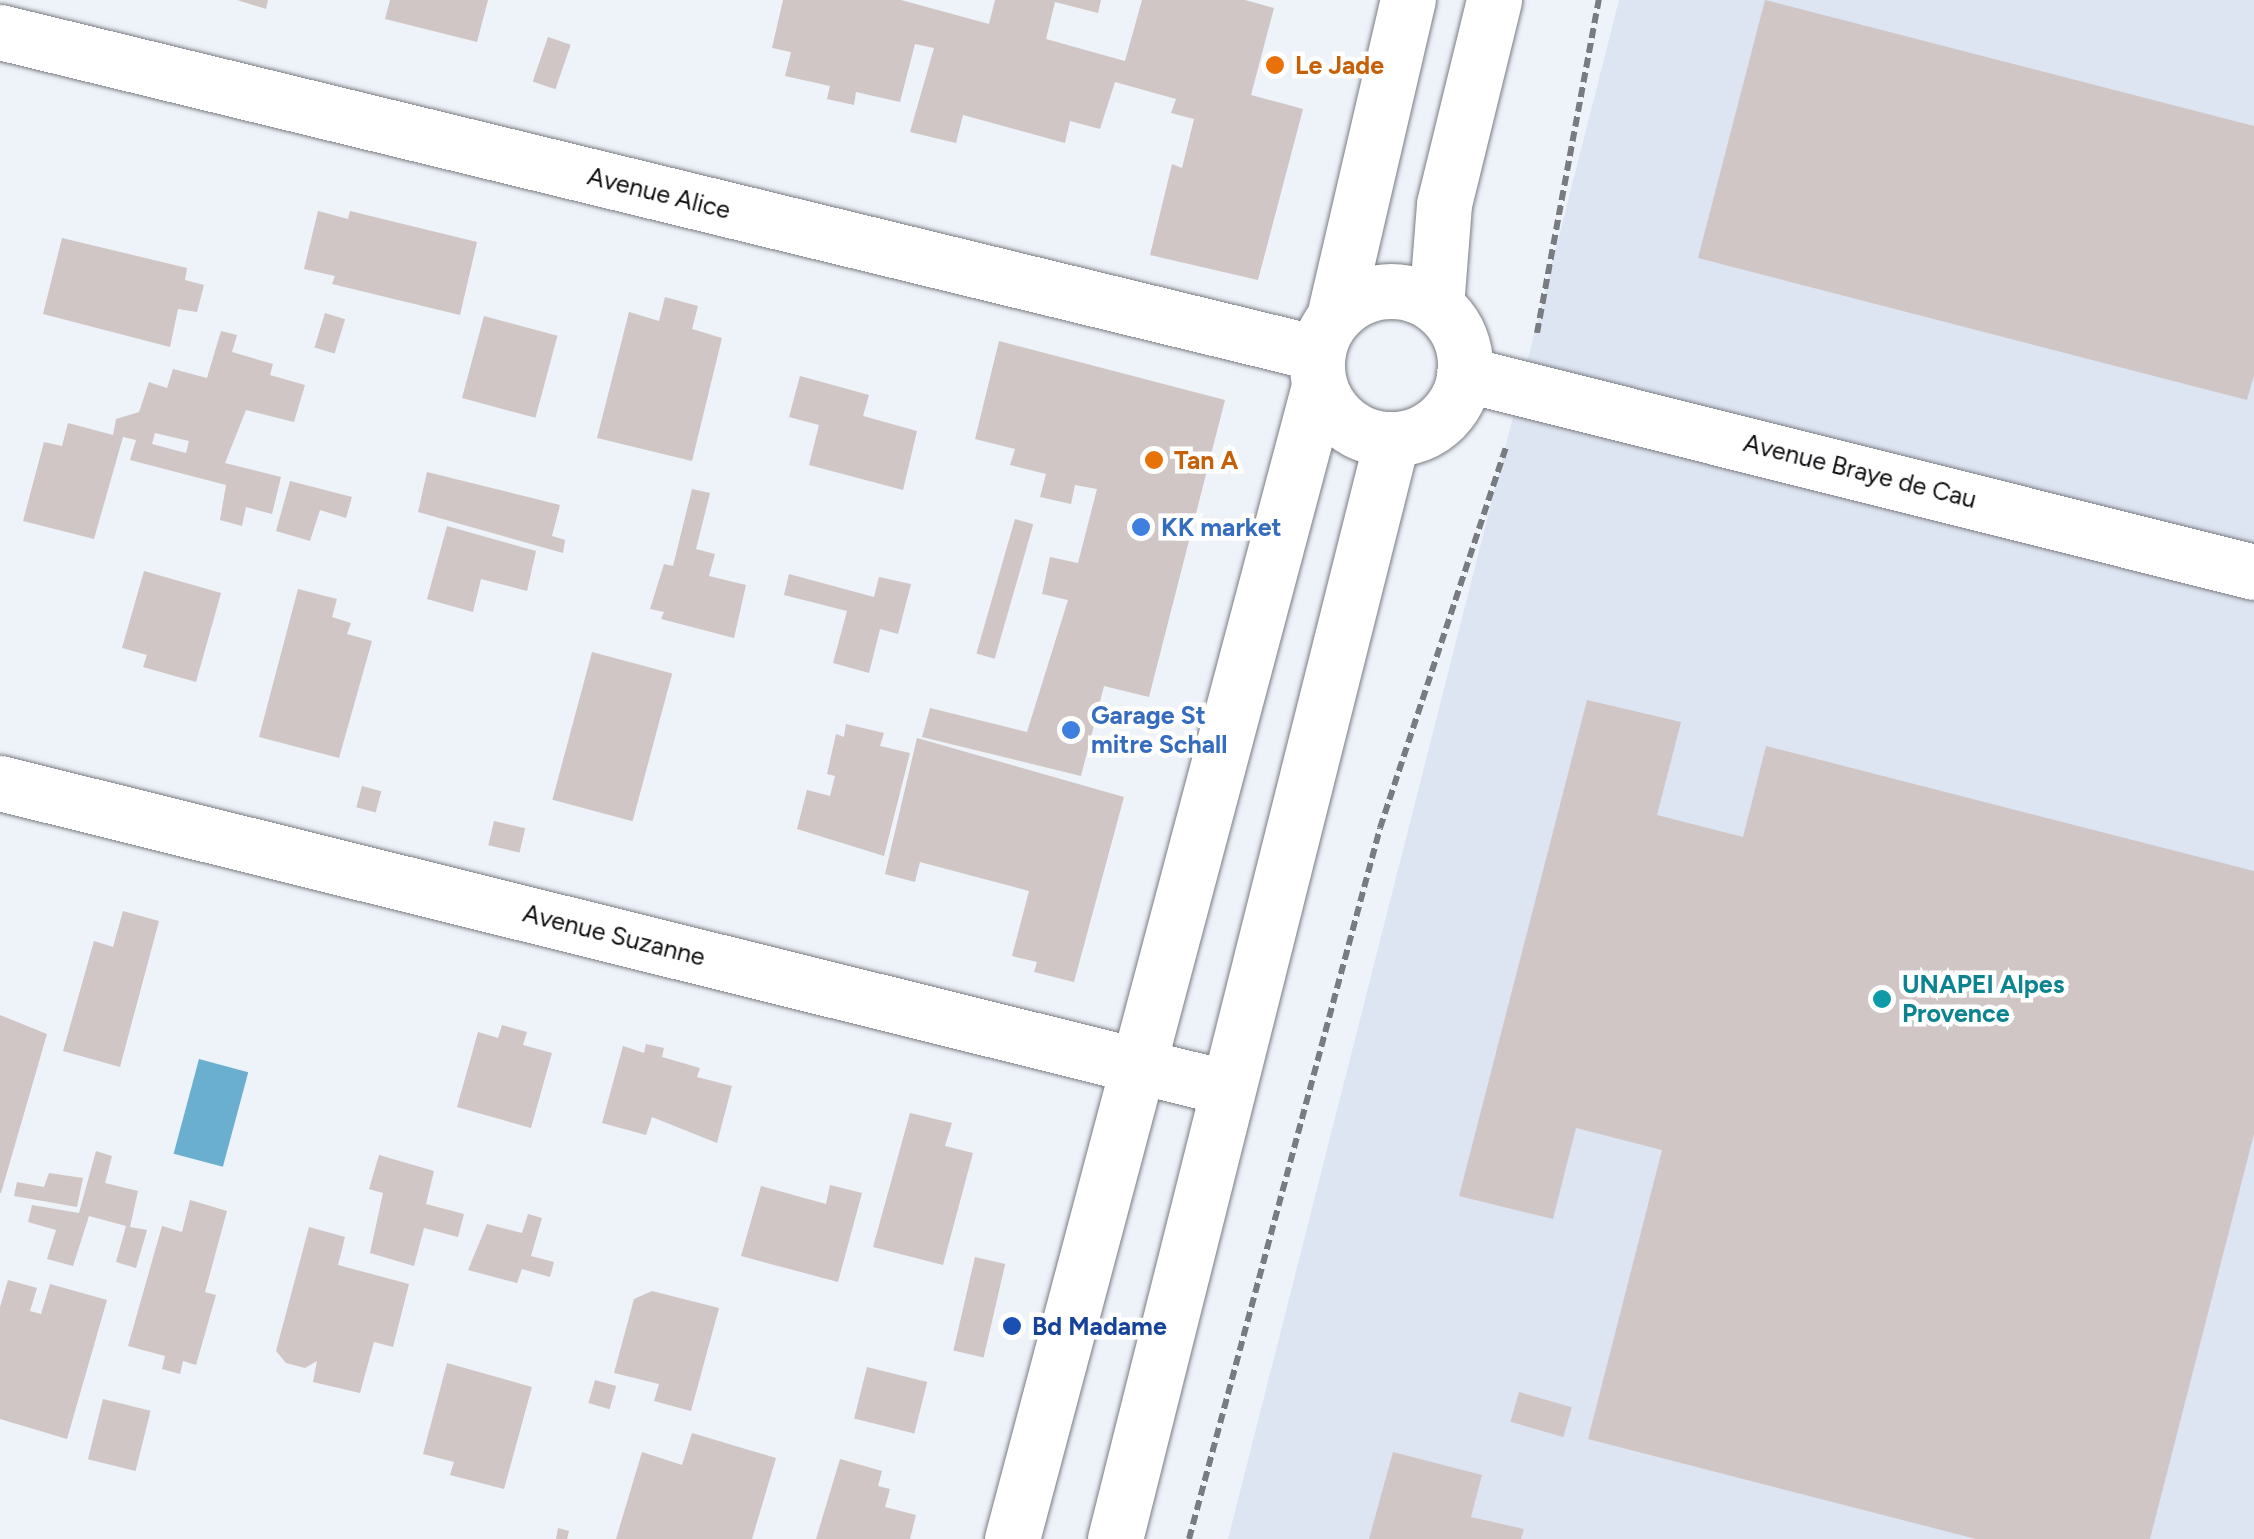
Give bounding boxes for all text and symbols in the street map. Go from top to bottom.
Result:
place label: Le Jade [1295,50,1384,80]
marker: Le Jade [1264,54,1286,76]
street label: Avenue Alice [584,161,734,225]
street label: Avenue Braye de Cau [1740,428,1980,514]
place label: Tan A [1174,445,1238,475]
marker: Tan A [1143,449,1165,471]
place label: KK market [1161,512,1282,542]
marker: KK market [1130,516,1152,538]
place label: Garage St mitre Schall [1091,701,1227,760]
marker: Garage St mitre Schall [1060,719,1082,741]
street label: Avenue Suzanne [520,898,708,972]
place label: UNAPEI Alpes Provence [1902,970,2064,1029]
marker: UNAPEI Alpes Provence [1871,988,1893,1010]
place label: Bd Madame [1032,1311,1167,1341]
marker: Bd Madame [1001,1315,1023,1337]

